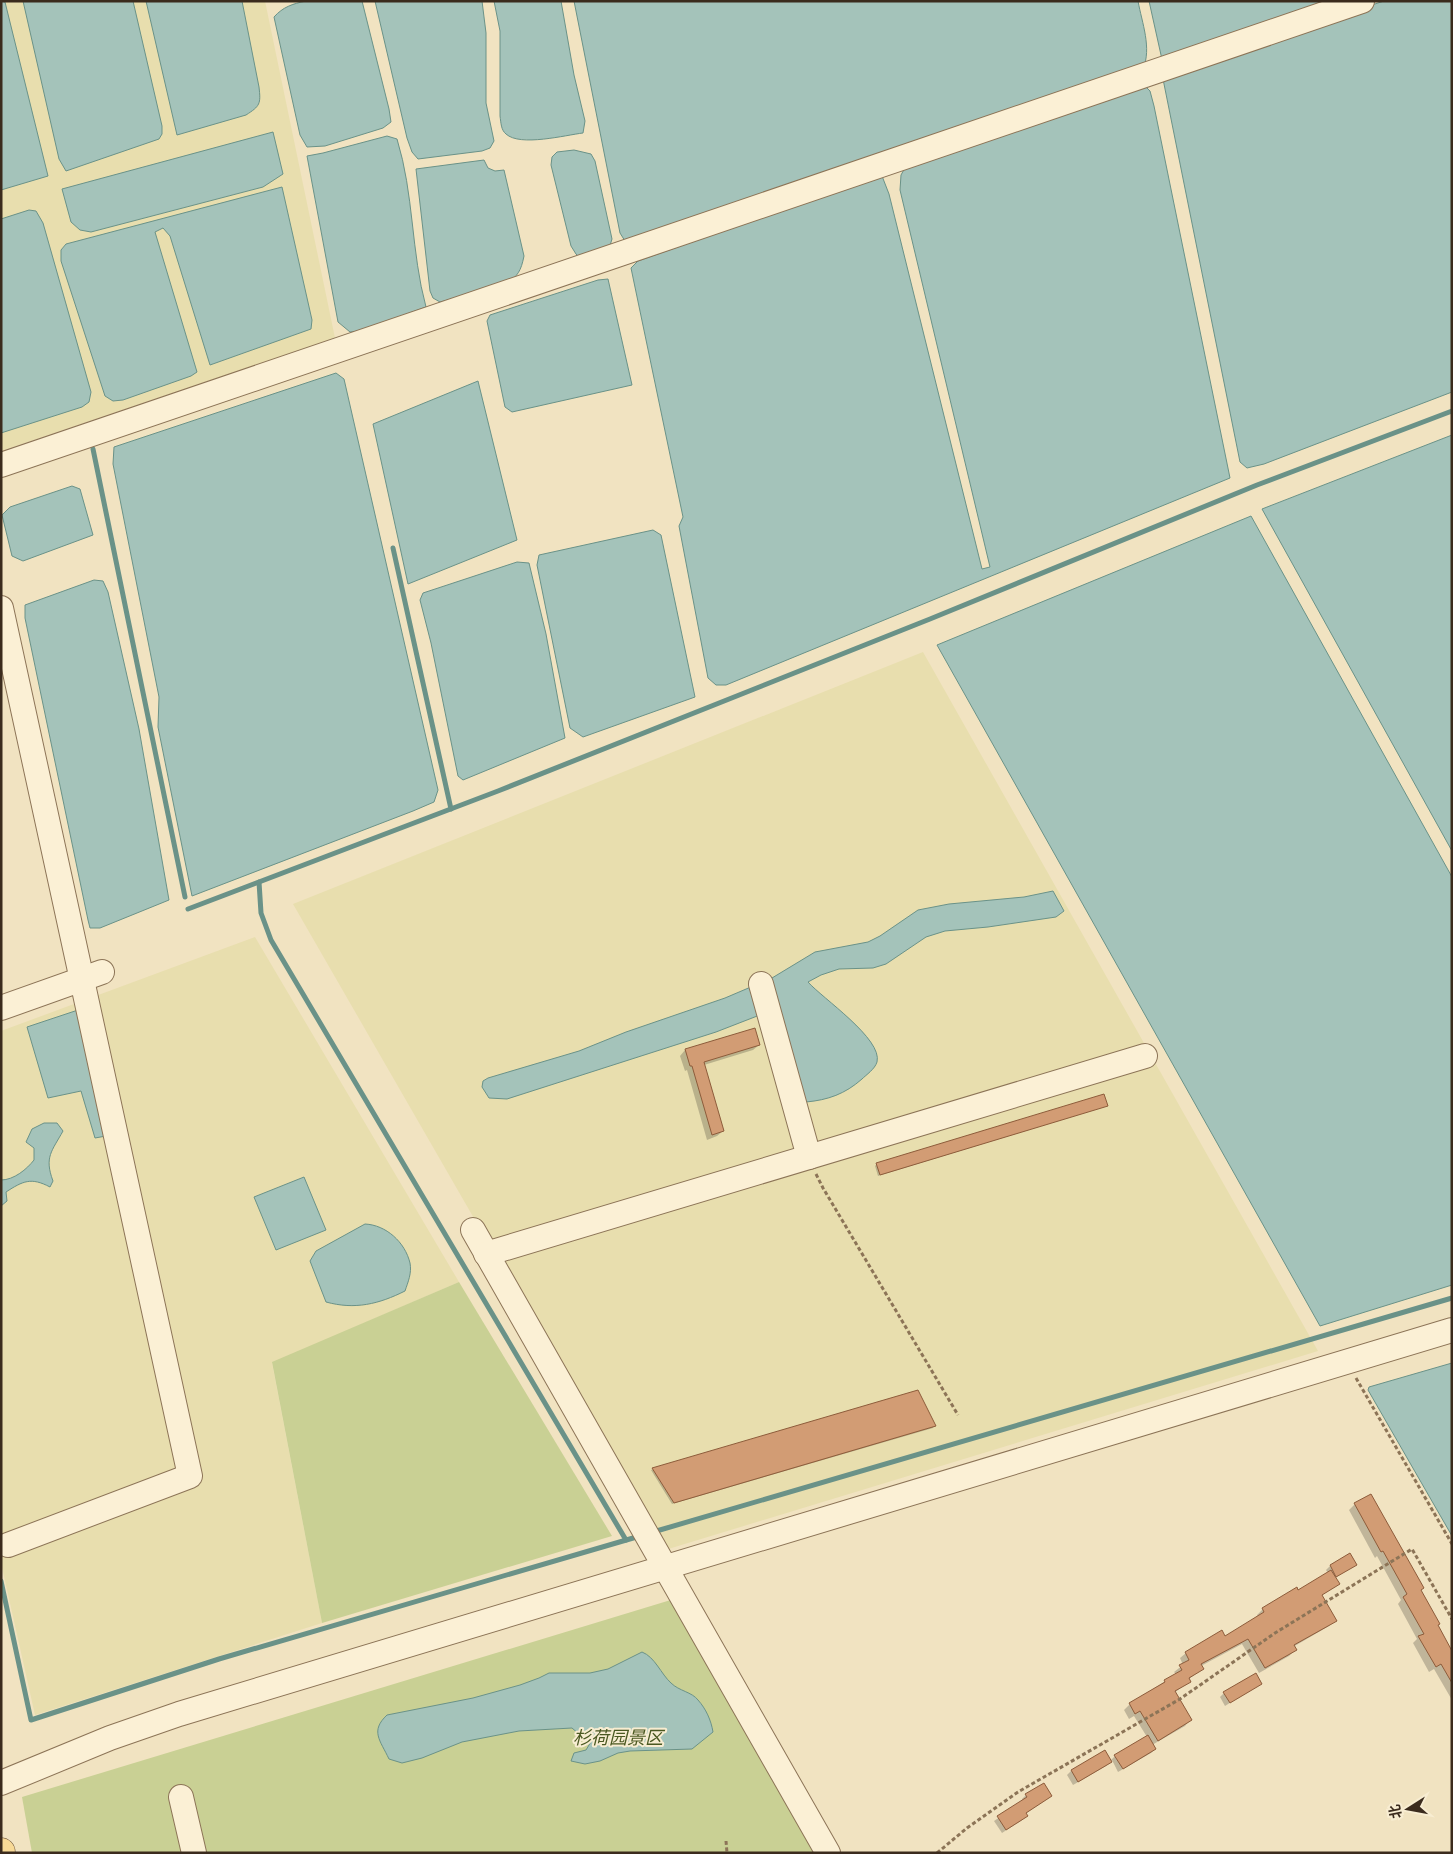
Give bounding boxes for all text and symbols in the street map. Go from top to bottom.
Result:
park label: 杉荷园景区 [573,1726,666,1749]
north arrow [1383,1784,1433,1834]
text: 北 [1385,1803,1405,1820]

